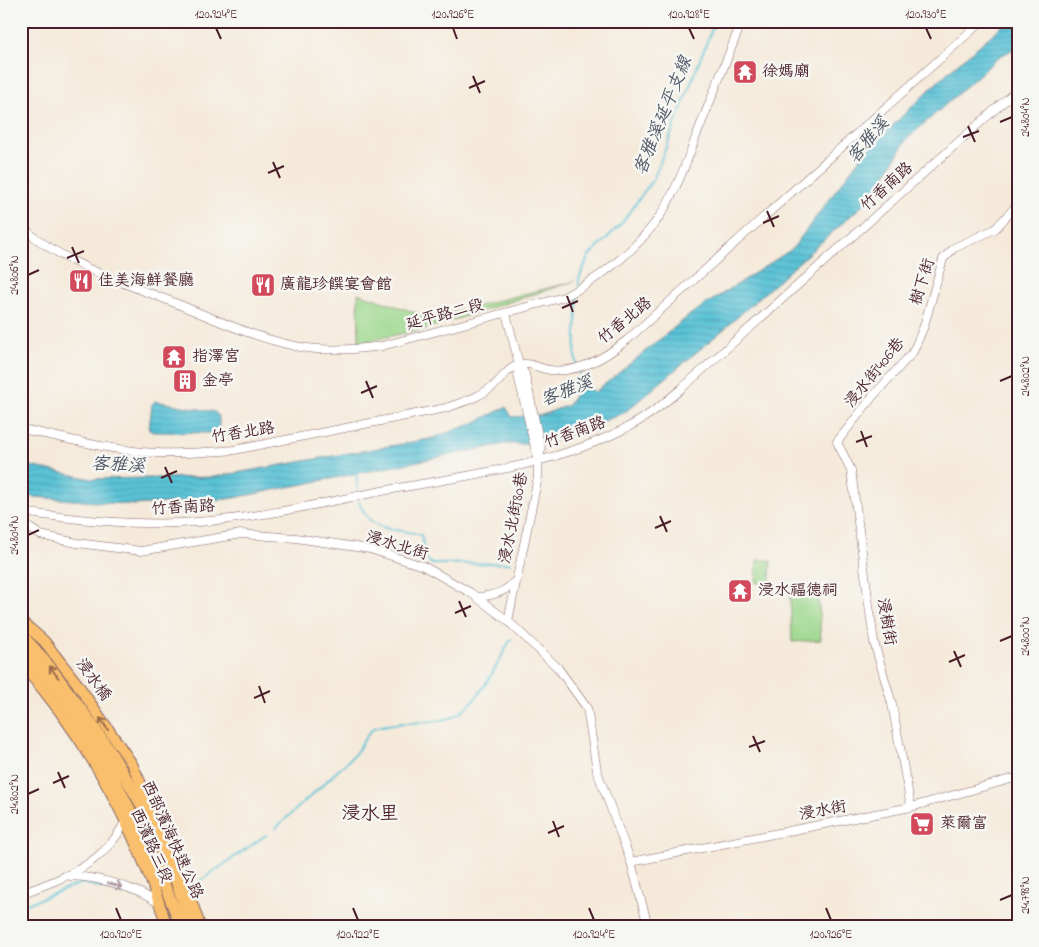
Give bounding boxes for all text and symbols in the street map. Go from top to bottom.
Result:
text: 120.924°E [195,6,237,24]
text: 120.926°E [432,6,474,24]
text: 120.928°E [668,6,710,24]
text: 120.930°E [905,6,947,24]
water label: 客雅溪延平支線 [628,52,700,179]
temple icon: 徐媽廟 [732,59,758,85]
place label: 徐媽廟 [762,60,810,84]
text: 24.804°N [1017,97,1035,137]
water label: 客雅溪 [842,111,897,170]
street label: 竹香南路 [855,157,919,217]
text: 24.806°N [6,255,24,295]
street label: 樹下街 [905,256,941,308]
restaurant icon: 佳美海鮮餐廳 [68,268,94,294]
place label: 佳美海鮮餐廳 [98,269,194,293]
restaurant icon: 廣龍珍饌宴會館 [250,272,276,298]
place label: 廣龍珍饌宴會館 [280,273,392,297]
street label: 竹香北路 [593,292,657,350]
street label: 延平路二段 [403,293,487,337]
street label: 浸水街406巷 [839,333,911,413]
temple icon: 指澤宮 [161,344,187,370]
place label: 指澤宮 [192,345,240,369]
text: 24.802°N [1017,356,1035,396]
building icon: 金亭 [172,368,198,394]
place label: 金亭 [202,369,234,393]
water label: 客雅溪 [537,370,598,414]
street label: 竹香南路 [541,411,609,455]
street label: 竹香北路 [210,416,276,450]
water label: 客雅溪 [90,452,147,480]
street label: 浸水北街80巷 [493,470,535,566]
street label: 竹香南路 [150,494,216,522]
text: 24.804°N [6,515,24,555]
street label: 浸水北街 [363,525,431,567]
temple icon: 浸水福德祠 [727,578,753,604]
place label: 浸水福德祠 [758,579,838,603]
street label: 浸樹街 [870,596,902,648]
text: 24.800°N [1017,616,1035,656]
street label: 浸水橋 [69,654,117,706]
one-way arrow [48,666,59,679]
one-way arrow [99,717,109,731]
text: 24.802°N [6,774,24,814]
street label: 西部濱海快速公路 [135,777,209,903]
street label: 浸水街 [797,795,849,827]
district label: 浸水里 [341,801,399,828]
street label: 西濱路三段 [124,805,178,887]
supermarket icon: 萊爾富 [909,811,935,837]
place label: 萊爾富 [940,812,988,836]
text: 24.798°N [1017,876,1035,914]
one-way arrow [107,881,123,890]
text: 120.920°E [100,926,142,944]
text: 120.922°E [336,926,380,944]
text: 120.924°E [573,926,615,944]
text: 120.926°E [810,926,852,944]

